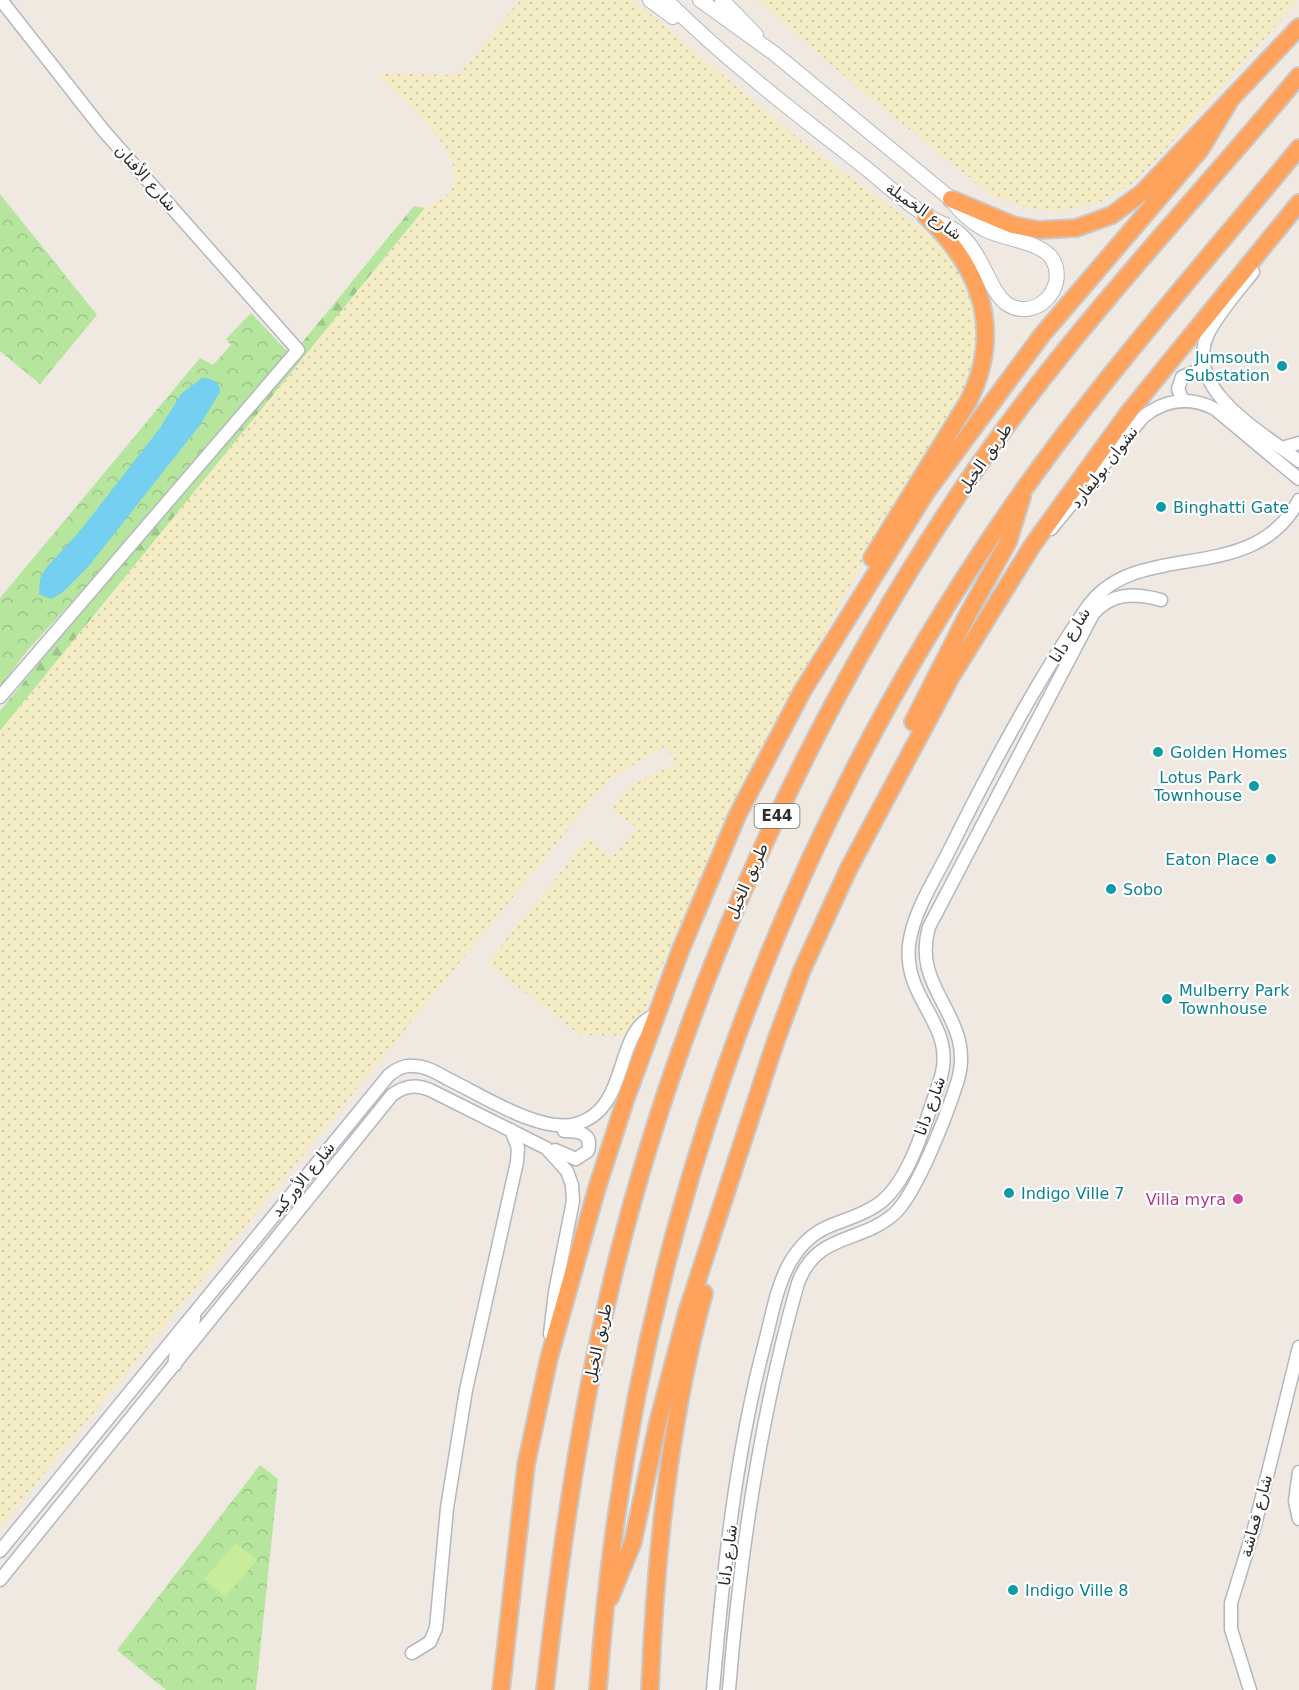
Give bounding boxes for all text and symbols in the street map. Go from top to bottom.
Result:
street label: شارع الأفنان [110,140,182,216]
street label: شارع الخميلة [882,178,966,245]
place label: Jumsouth Substation [1184,348,1270,385]
marker: Jumsouth Substation [1275,359,1289,373]
street label: طريق الخيل [954,419,1017,497]
street label: نشوان بوليفارد [1066,422,1143,512]
place label: Binghatti Gate [1173,498,1289,517]
marker: Binghatti Gate [1154,500,1168,514]
street label: شارع دانا [1046,604,1095,667]
place label: Golden Homes [1170,743,1287,762]
marker: Golden Homes [1151,745,1165,759]
place label: Lotus Park Townhouse [1153,768,1243,805]
marker: Lotus Park Townhouse [1247,779,1261,793]
road number: E44 [754,804,800,828]
street label: طريق الخيل [722,840,773,922]
place label: Eaton Place [1165,850,1259,869]
marker: Eaton Place [1264,852,1278,866]
place label: Sobo [1123,880,1163,899]
marker: Sobo [1104,882,1118,896]
place label: Mulberry Park Townhouse [1178,981,1290,1018]
marker: Mulberry Park Townhouse [1160,992,1174,1006]
street label: شارع دانا [911,1074,950,1139]
street label: شارع الأوركيد [266,1137,340,1221]
place label: Indigo Ville 7 [1021,1184,1125,1203]
marker: Indigo Ville 7 [1002,1186,1016,1200]
place label: Villa myra [1146,1190,1226,1209]
marker: Villa myra [1231,1192,1245,1206]
street label: طريق الخيل [580,1301,617,1385]
street label: شارع قماشة [1236,1473,1277,1559]
street label: شارع دانا [715,1523,742,1587]
place label: Indigo Ville 8 [1025,1581,1129,1600]
marker: Indigo Ville 8 [1006,1583,1020,1597]

